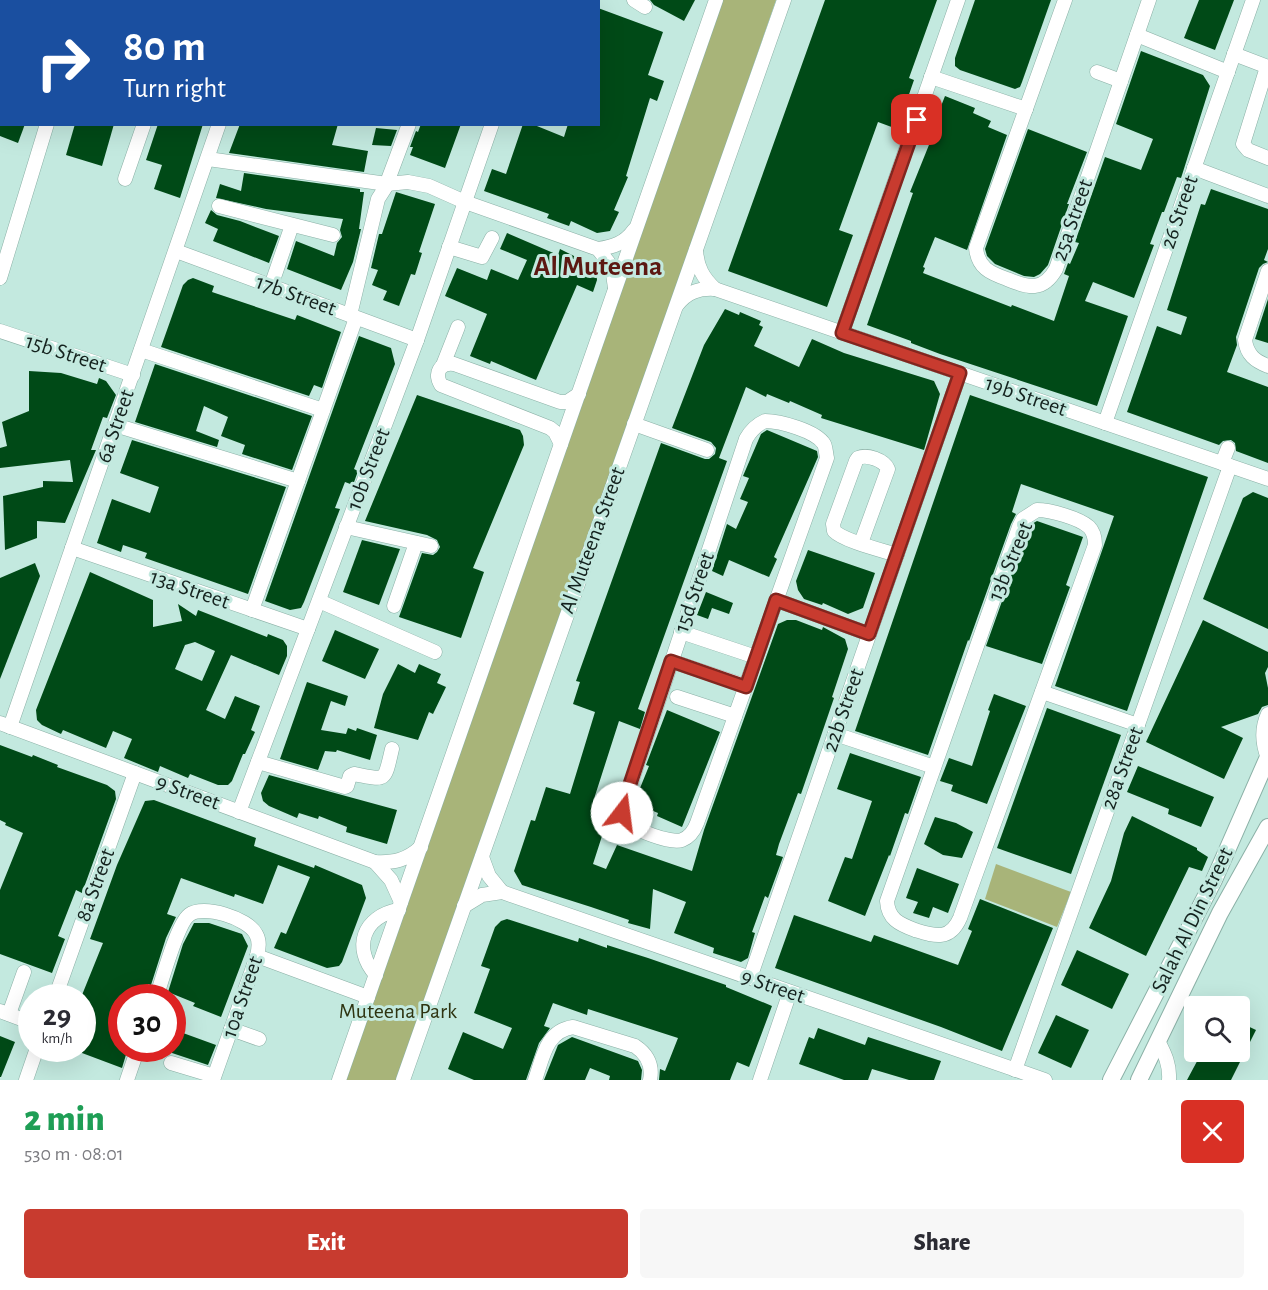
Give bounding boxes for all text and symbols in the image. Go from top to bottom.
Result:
icon: right [24,24,102,102]
text: 80 m [123,26,206,68]
text: Turn right [123,75,226,102]
pin [891,94,942,145]
icon: arrive [900,103,933,136]
street label: 26 Street [1156,173,1202,251]
street label: 25a Street [1048,176,1096,264]
district label: Al Muteena [533,253,663,281]
street label: 17b Street [253,270,339,320]
street label: 15b Street [23,330,109,376]
street label: 19b Street [982,372,1070,420]
street label: 6a Street [92,387,138,465]
street label: 10b Street [342,425,394,513]
street label: Al Muteena Street [555,464,629,616]
street label: 13b Street [984,518,1036,604]
street label: 15d Street [670,549,718,635]
street label: 13a Street [148,565,232,613]
street label: 22b Street [818,665,868,755]
street label: 28a Street [1097,724,1147,812]
street label: 9 Street [153,770,223,814]
position arrow [590,781,654,845]
street label: Salah Al Din Street [1147,844,1237,996]
street label: 8a Street [72,846,118,924]
street label: 10a Street [218,953,266,1041]
street label: 9 Street [738,965,808,1007]
speed limit sign: 30 [108,984,186,1062]
map controls [1184,996,1250,1062]
button: search [1184,996,1250,1062]
park label: Muteena Park [339,1000,457,1022]
text: 29 [43,1001,71,1031]
text: km/h [42,1031,72,1046]
button: close [1181,1100,1244,1163]
text: 2 min [24,1101,105,1137]
text: 530 m · 08:01 [24,1144,124,1164]
button: Exit [24,1209,628,1278]
button: Share [640,1209,1244,1278]

